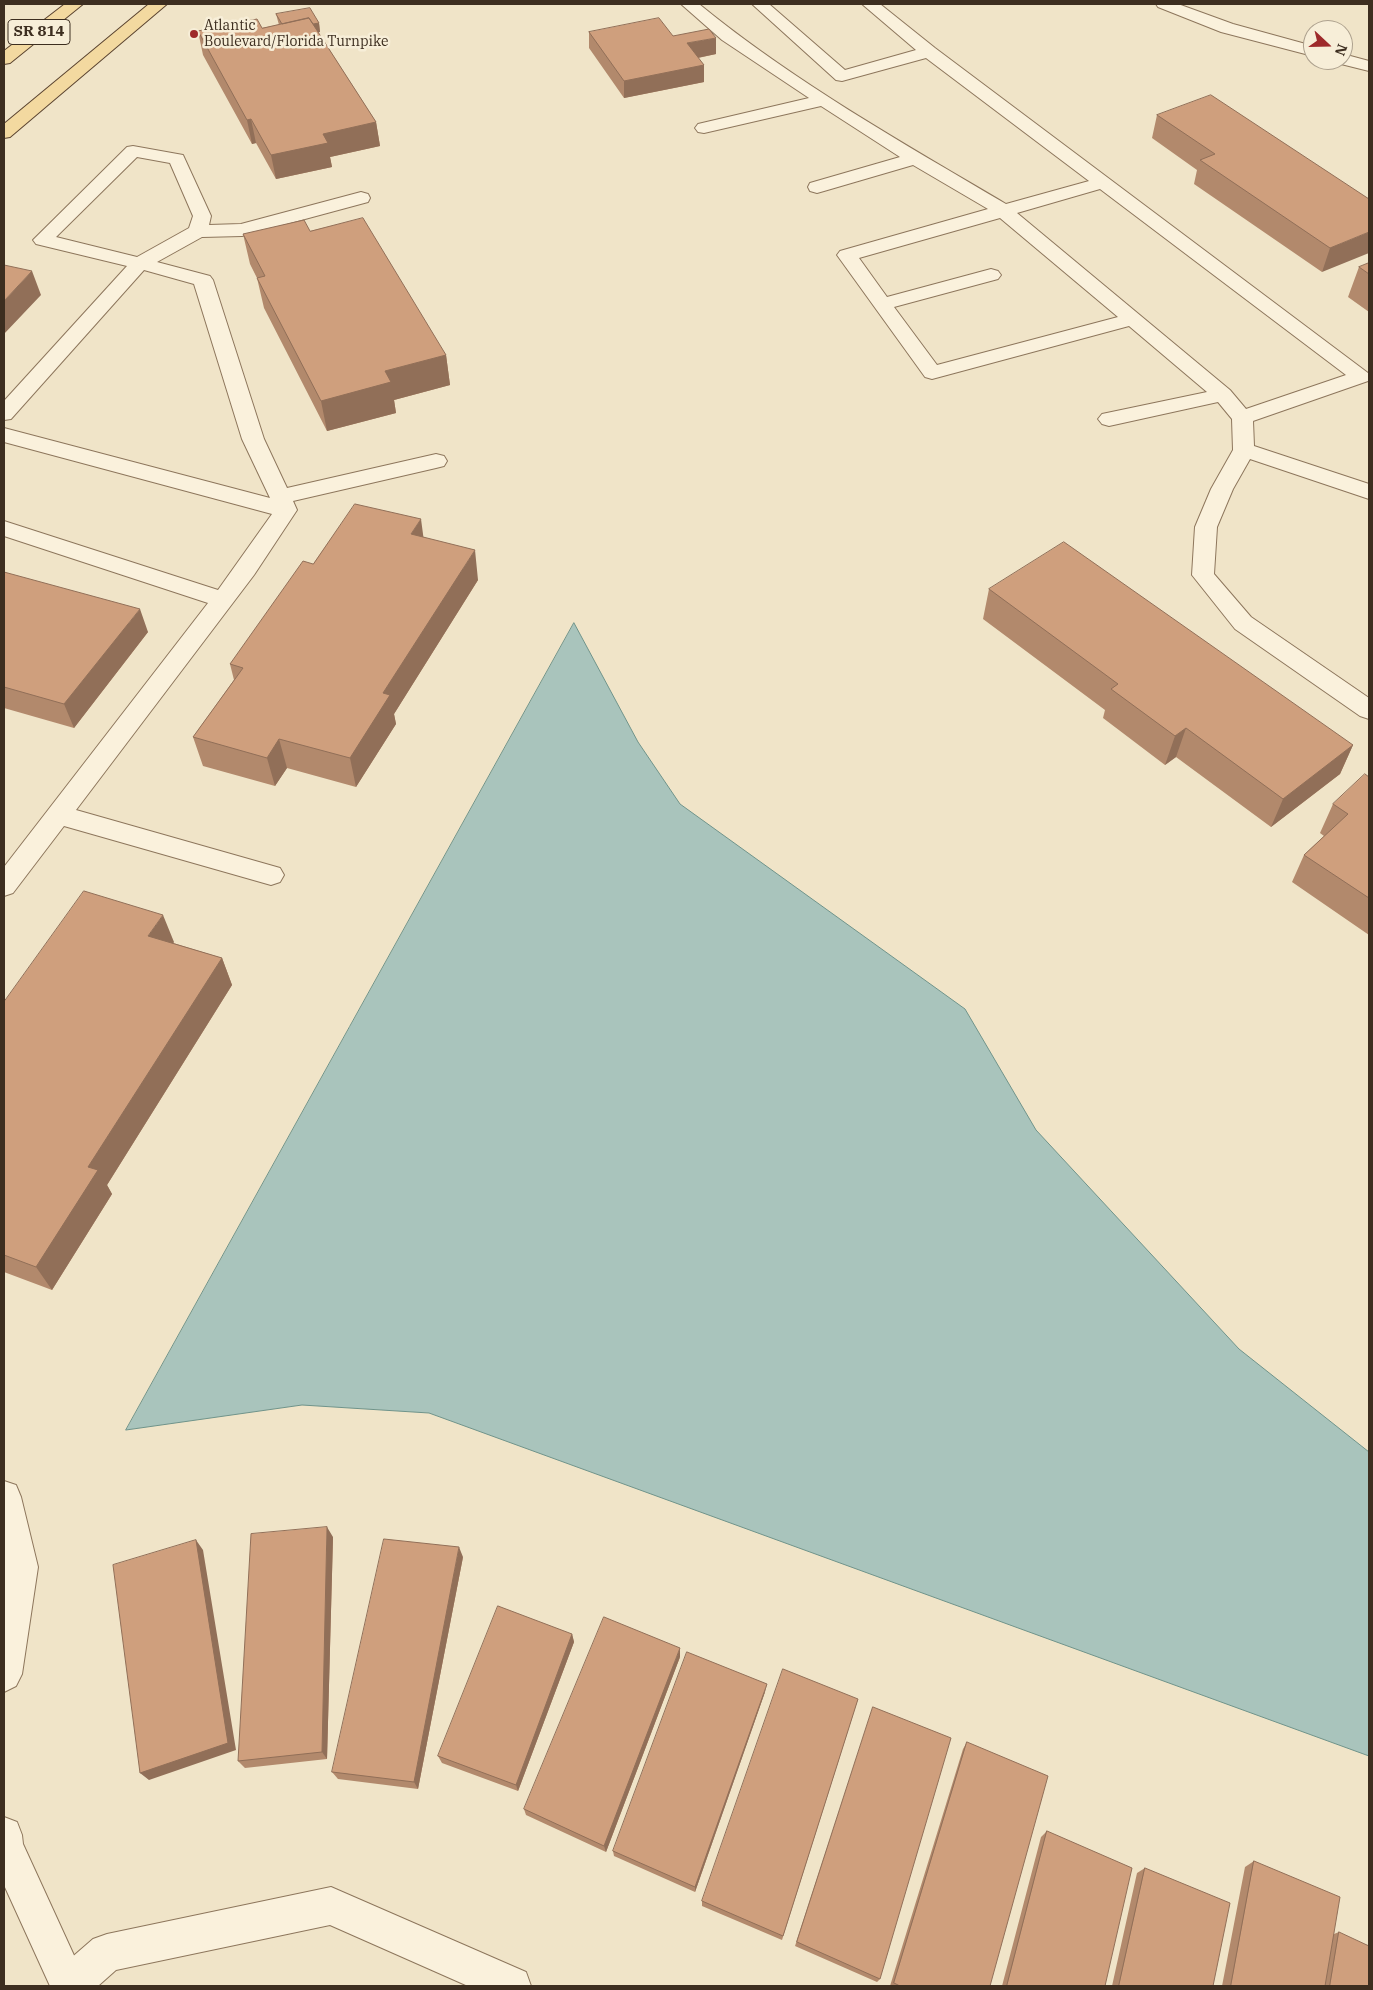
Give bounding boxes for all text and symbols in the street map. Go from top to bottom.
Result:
place label: Atlantic Boulevard/Florida Turnpike [204,18,388,50]
road number: SR 814 [8,20,70,44]
north arrow [1303,20,1353,70]
marker: Atlantic Boulevard/Florida Turnpike [188,28,200,40]
text: N [1331,42,1351,58]

